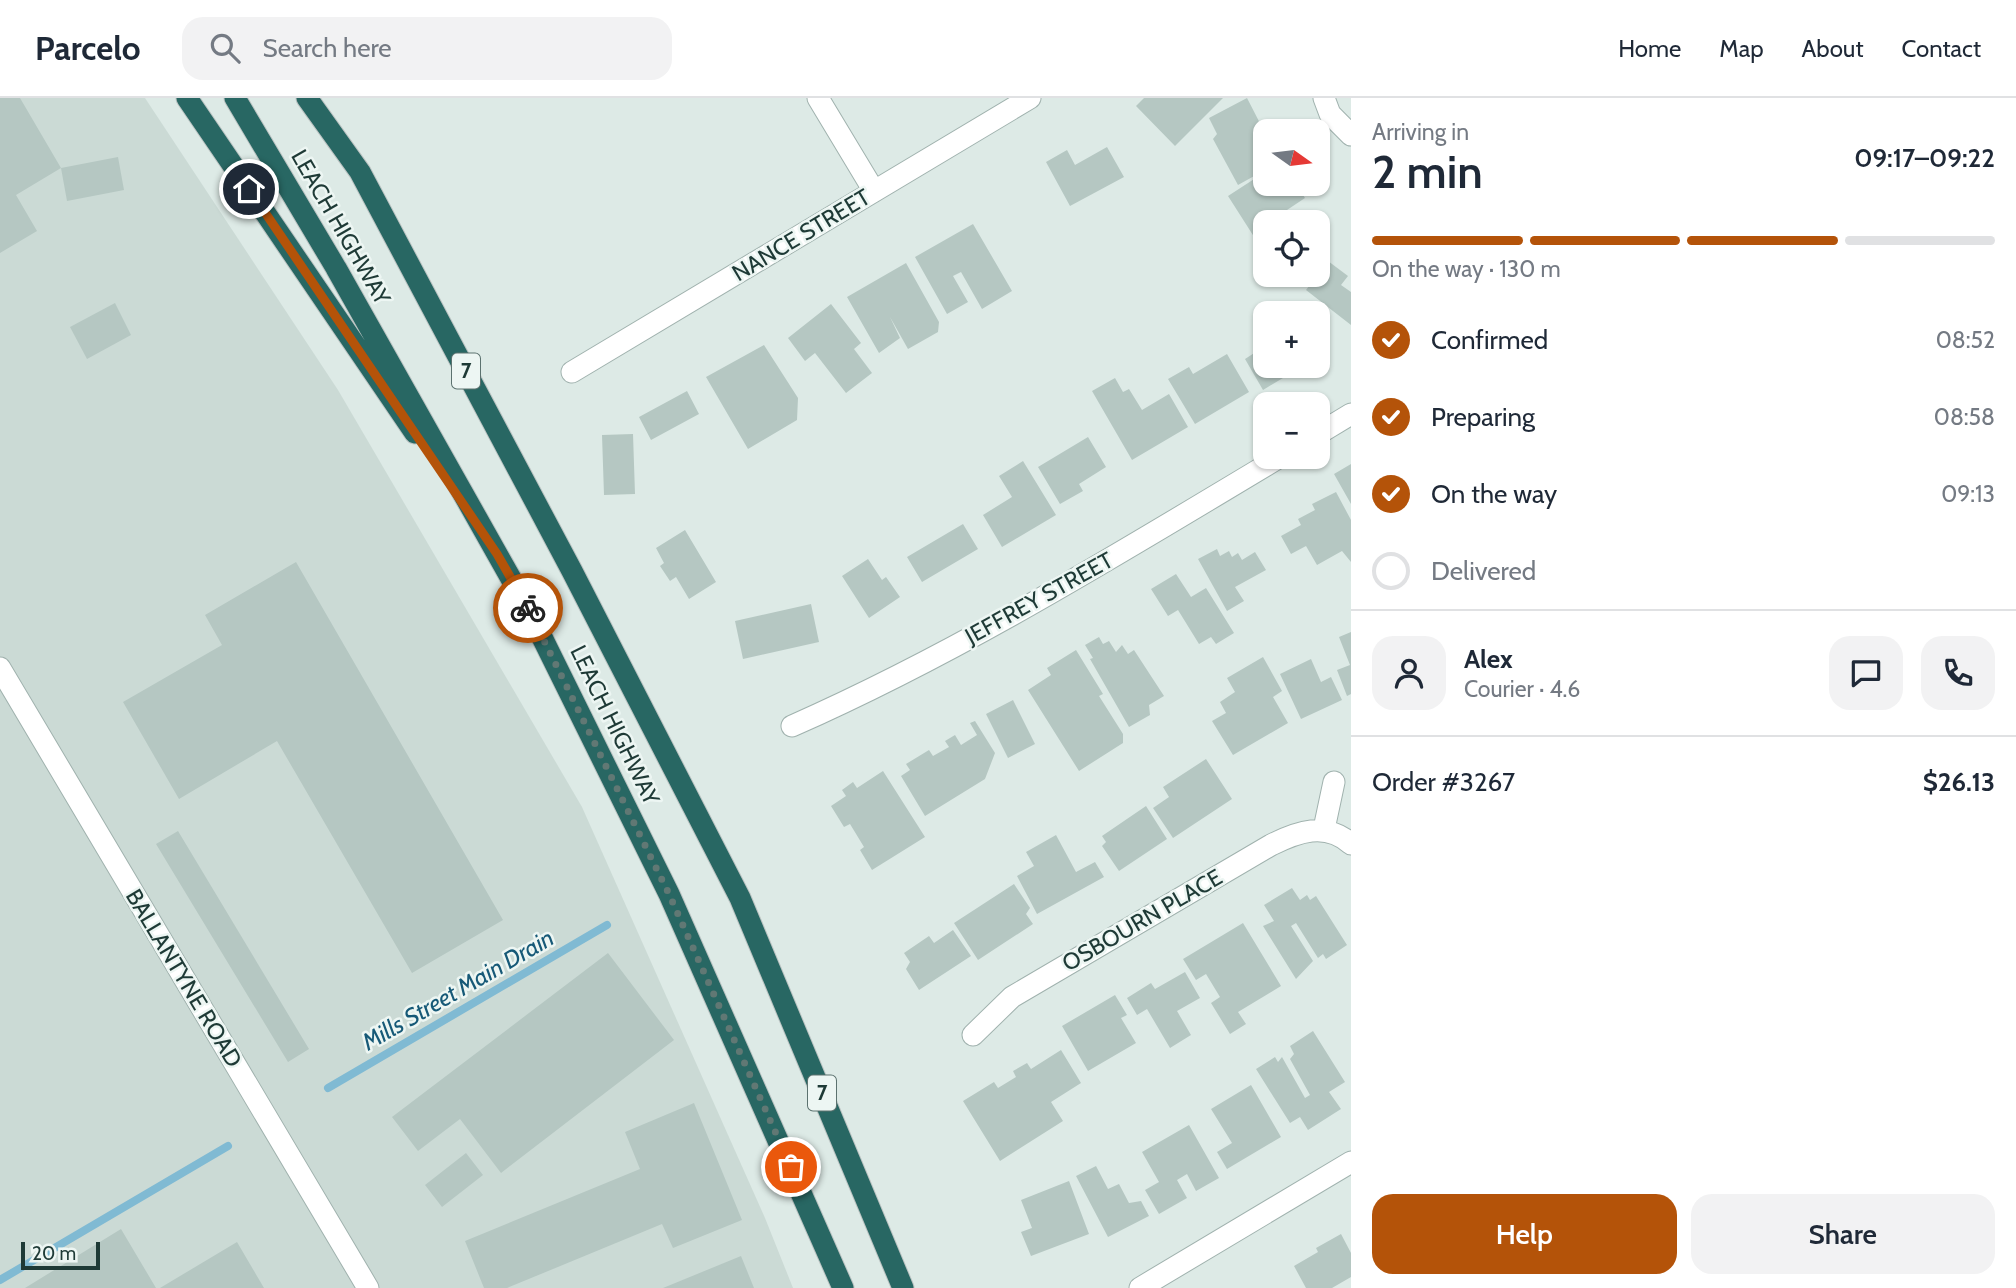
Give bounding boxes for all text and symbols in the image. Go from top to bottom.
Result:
search box [182,17,672,80]
text: Parcelo [35,28,140,68]
icon: search [206,29,244,67]
text: Search here [262,32,392,64]
text: Home [1618,34,1681,63]
text: Map [1719,34,1764,63]
text: About [1802,34,1864,63]
text: Contact [1902,34,1981,63]
text: Arriving in [1372,118,1469,146]
north arrow [1253,119,1330,196]
map controls [1253,119,1330,469]
text: 09:17–09:22 [1854,142,1995,174]
text: 2 min [1372,144,1483,200]
street label: LEACH HIGHWAY [285,145,397,310]
pin [219,159,279,219]
icon: home [230,170,268,208]
street label: NANCE STREET [727,183,875,287]
button: locate [1253,210,1330,287]
text: On the way · 130 m [1372,255,1561,283]
button: + [1253,301,1330,378]
icon: check [1372,321,1410,359]
text: Confirmed [1431,324,1548,356]
text: 08:52 [1936,326,1995,354]
road number: 7 [452,354,480,388]
button: − [1253,392,1330,469]
icon: check [1372,398,1410,436]
text: Preparing [1431,401,1535,433]
text: 08:58 [1934,403,1995,431]
icon: check [1372,475,1410,513]
text: On the way [1431,478,1557,510]
text: 09:13 [1941,480,1995,508]
street label: JEFFREY STREET [959,546,1118,651]
text: Delivered [1431,555,1536,587]
courier [493,573,563,643]
icon: bike [509,589,547,627]
button: person [1372,636,1446,710]
button: chat [1829,636,1903,710]
button: phone [1921,636,1995,710]
street label: LEACH HIGHWAY [564,641,666,810]
text: Alex [1464,643,1513,675]
text: Courier · 4.6 [1464,675,1580,703]
text: Order #3267 [1372,766,1515,798]
text: $26.13 [1923,766,1995,798]
street label: OSBOURN PLACE [1057,863,1227,977]
street label: BALLANTYNE ROAD [120,884,248,1072]
water label: Mills Street Main Drain [356,923,559,1057]
road number: 7 [808,1076,836,1110]
pin [761,1137,821,1197]
icon: bag [772,1148,810,1186]
button: Help [1372,1194,1677,1274]
button: Share [1691,1194,1995,1274]
scale bar [21,1239,100,1271]
text: 20 m [32,1242,76,1265]

